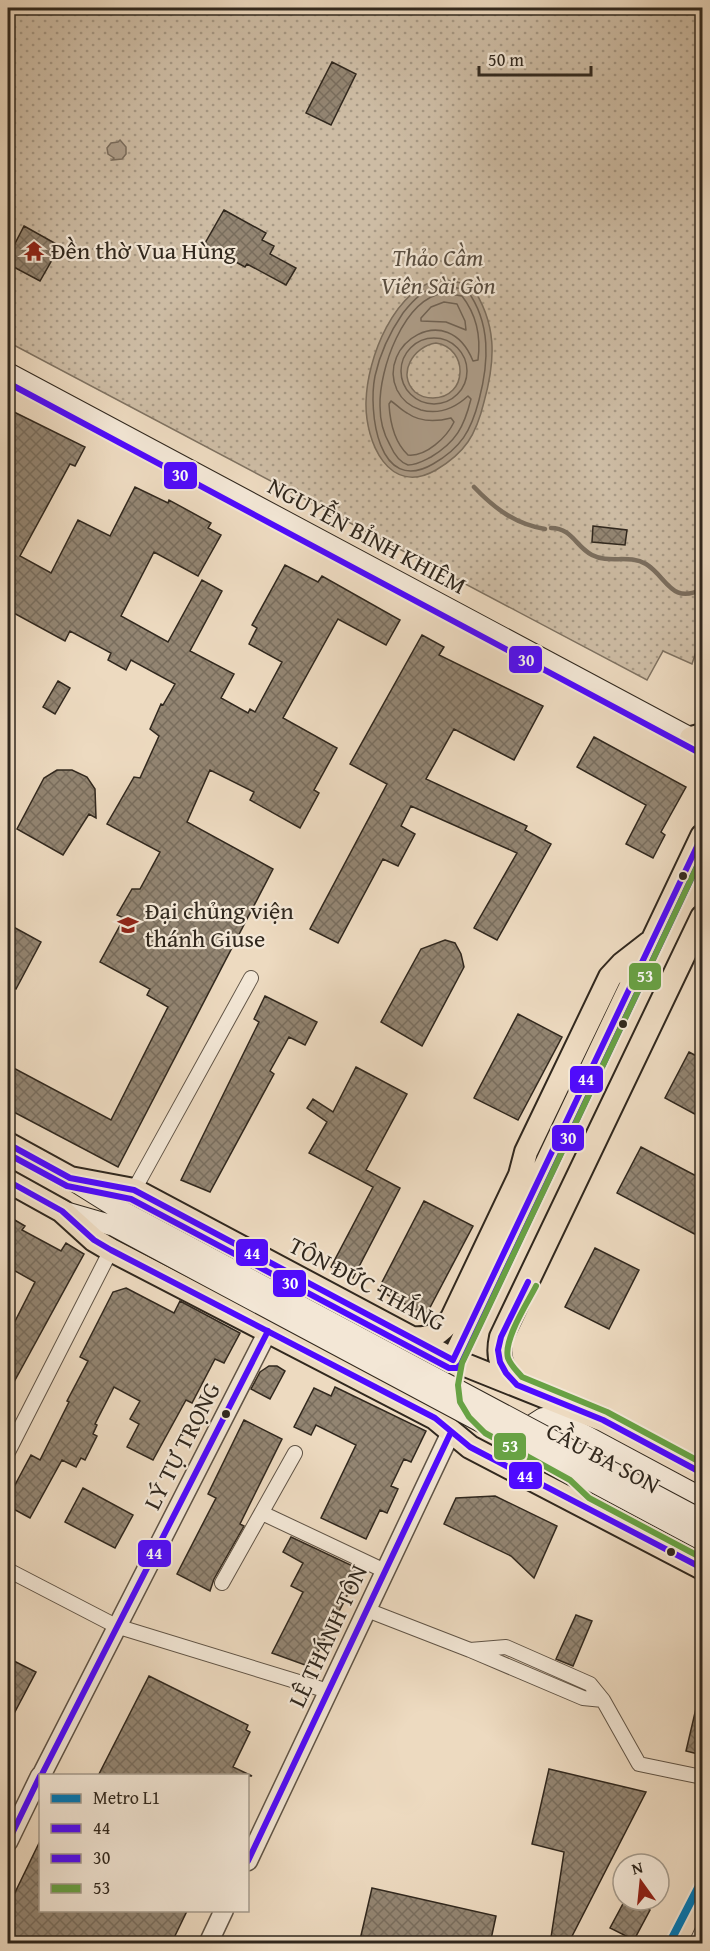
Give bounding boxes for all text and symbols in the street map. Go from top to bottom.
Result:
scale bar [479,39,592,77]
text: 50 m [488,46,524,73]
place label: Đền thờ Vua Hùng [51,233,236,268]
temple icon: Đền thờ Vua Hùng [22,239,46,263]
park label: Thảo Cầm Viên Sài Gòn [380,240,496,303]
line badge: 30 [163,461,198,490]
text: 30 [172,463,188,487]
street label: NGUYỄN BỈNH KHIÊM [262,468,473,603]
line badge: 30 [508,645,543,674]
text: 30 [518,648,534,672]
unlabelled marker [677,870,689,882]
place label: Đại chủng viện thánh Giuse [145,893,294,956]
school or university icon: Đại chủng viện thánh Giuse [116,913,140,937]
line badge: 53 [628,962,662,991]
text: 53 [637,964,653,988]
unlabelled marker [617,1018,629,1030]
line badge: 44 [569,1065,604,1094]
text: 44 [578,1067,594,1091]
line badge: 30 [551,1124,585,1152]
text: 30 [560,1126,576,1150]
street label: TÔN ĐỨC THẮNG [283,1228,452,1339]
line badge: 44 [235,1238,269,1267]
text: 44 [244,1241,260,1265]
line badge: 30 [272,1269,307,1298]
text: 30 [282,1271,298,1295]
street label: LÝ TỰ TRỌNG [134,1376,229,1515]
unlabelled marker [220,1408,232,1420]
street label: CẦU BA SON [540,1413,667,1502]
line badge: 53 [493,1432,527,1461]
text: 53 [502,1434,518,1458]
line badge: 44 [508,1461,543,1490]
text: 44 [517,1464,533,1488]
line badge: 44 [137,1539,172,1568]
text: 44 [146,1541,162,1565]
unlabelled marker [665,1546,677,1558]
street label: LÊ THÁNH TÔN [279,1558,376,1713]
legend [39,1774,249,1912]
text: Metro L1 [93,1784,160,1811]
text: 44 [93,1814,110,1841]
text: 30 [93,1844,111,1871]
north arrow [611,1852,671,1912]
text: N [629,1854,646,1880]
text: 53 [93,1874,110,1901]

